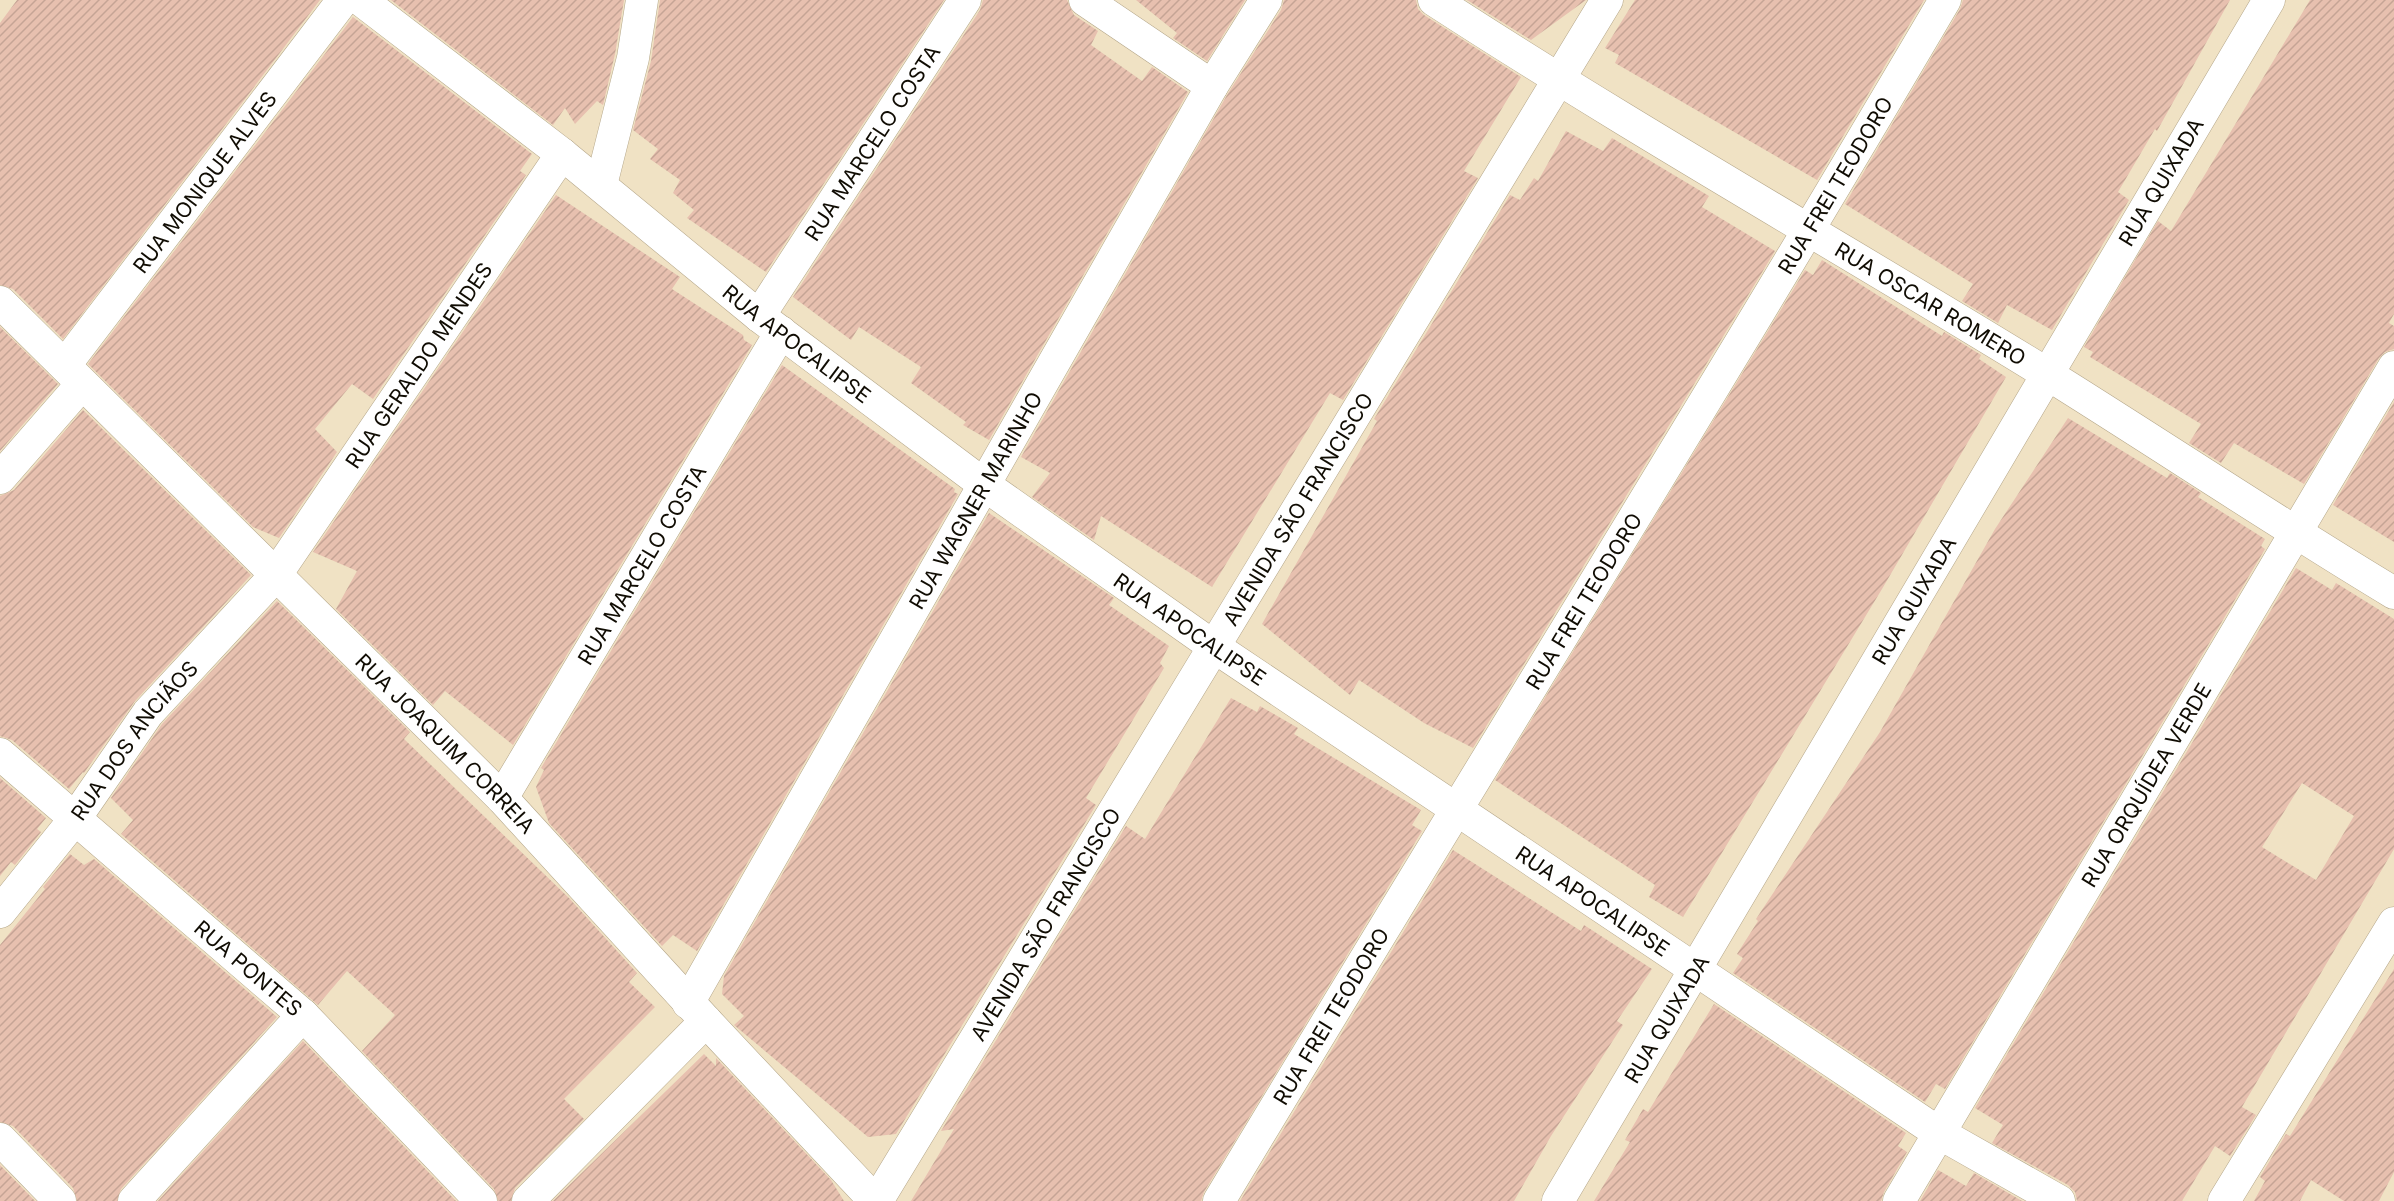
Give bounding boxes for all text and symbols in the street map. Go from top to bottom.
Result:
street label: RUA MARCELO COSTA [799,40,945,245]
street label: RUA MONIQUE ALVES [127,86,281,278]
street label: RUA FREI TEODORO [1772,92,1898,278]
street label: RUA QUIXADA [2113,113,2208,250]
street label: RUA OSCAR ROMERO [1831,236,2031,370]
street label: RUA GERALDO MENDES [340,258,497,473]
street label: RUA APOCALIPSE [718,279,876,408]
street label: RUA WAGNER MARINHO [903,387,1047,613]
street label: AVENIDA SÃO FRANCISCO [1217,388,1378,630]
street label: RUA MARCELO COSTA [572,460,711,669]
street label: RUA FREI TEODORO [1520,508,1647,694]
street label: RUA QUIXADA [1866,532,1961,669]
street label: RUA APOCALIPSE [1109,568,1271,690]
street label: RUA JOAQUIM CORREIA [351,648,540,838]
street label: RUA DOS ANCIÃOS [65,655,203,825]
street label: RUA ORQUÍDEA VERDE [2076,678,2216,891]
street label: AVENIDA SÃO FRANCISCO [965,803,1126,1045]
street label: RUA APOCALIPSE [1511,840,1674,961]
street label: RUA PONTES [190,915,307,1021]
street label: RUA FREI TEODORO [1268,923,1394,1109]
street label: RUA QUIXADA [1619,950,1714,1087]

